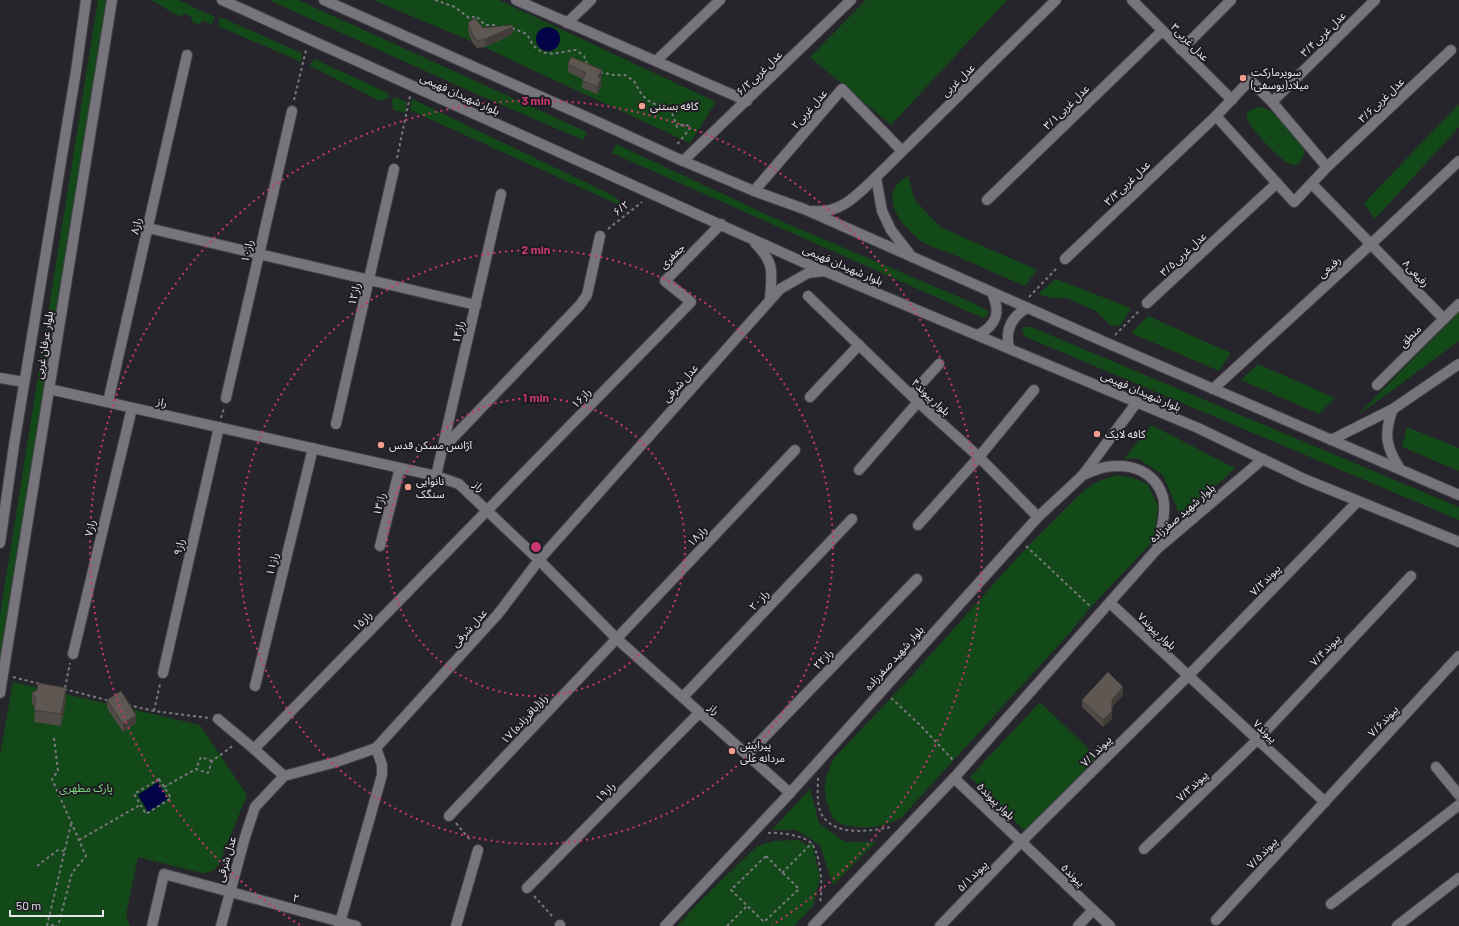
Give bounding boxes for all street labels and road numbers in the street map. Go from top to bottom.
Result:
street label: عدل غربی۳/۴ [1297,8,1349,60]
street label: عدل غربی۳ [1168,20,1212,64]
street label: ۶/۲عدل غربی [733,47,785,98]
street label: عدل غربی [938,60,978,100]
street label: بلوار شهیدان فهیمی [418,70,502,118]
street label: عدل غربی۳/۶ [1355,74,1407,125]
street label: عدل غربی۳/۱ [1040,81,1092,132]
street label: عدل غربی۲ [788,86,830,132]
street label: عدل غربی۳/۳ [1101,157,1153,208]
street label: ۶/۲ [610,197,631,218]
street label: راز۸ [127,216,145,236]
street label: عدل غربی۳/۵ [1157,229,1210,279]
street label: راز۱۰ [238,238,256,264]
street label: جعفری [656,240,688,272]
street label: بلوار شهیدان فهیمی [801,242,885,288]
street label: رفیعی [1314,253,1344,281]
street label: ۸رفیعی [1400,256,1432,290]
street label: راز۱۲ [345,281,363,307]
street label: بلوار عرفان غربی [32,310,56,380]
street label: راز۱۴ [449,319,467,345]
street label: منطق [1396,322,1424,350]
street label: عدل شرقی [659,361,701,405]
street label: بلوار شهیدان فهیمی [1099,368,1183,414]
street label: بلوار پیوند۴ [908,376,953,419]
street label: راز۱۶ [568,385,594,411]
street label: راز [154,394,169,410]
street label: راز [470,477,488,495]
street label: بلوار شهید صفرزاده [1146,481,1218,545]
street label: راز۱۳ [369,491,389,517]
street label: راز۷ [81,518,99,538]
street label: راز۱۸ [684,523,710,549]
street label: راز۹ [170,537,188,557]
street label: راز۱۱ [262,551,282,577]
street label: پیوند۷/۲ [1247,561,1284,599]
street label: راز۲۰ [746,587,772,613]
street label: عدل شرقی [448,606,490,650]
street label: راز۱۵ [349,608,375,634]
street label: بلوار پیوند۷ [1134,610,1179,653]
street label: بلوار شهید صفرزاده [861,623,927,693]
street label: پیوند۷/۴ [1307,631,1344,670]
street label: راز۲۲ [810,646,836,672]
street label: ۱۷ راز(باقرزاده) [498,691,550,747]
street label: راز [705,700,723,718]
street label: پیوند۷/۶ [1365,702,1402,741]
street label: پیوند۷ [1249,716,1280,746]
street label: پیوند۷/۱ [1077,732,1115,770]
street label: پیوند۷/۳ [1173,768,1211,805]
street label: راز۱۹ [592,779,618,805]
street label: بلوار پیوند۵ [973,779,1018,824]
street label: عدل شرقی [213,834,239,883]
street label: پیوند۷/۵ [1244,834,1281,873]
street label: پیوند۵/۱ [954,857,991,895]
street label: پیوند۵ [1057,860,1088,890]
street label: ۲ [291,890,301,905]

